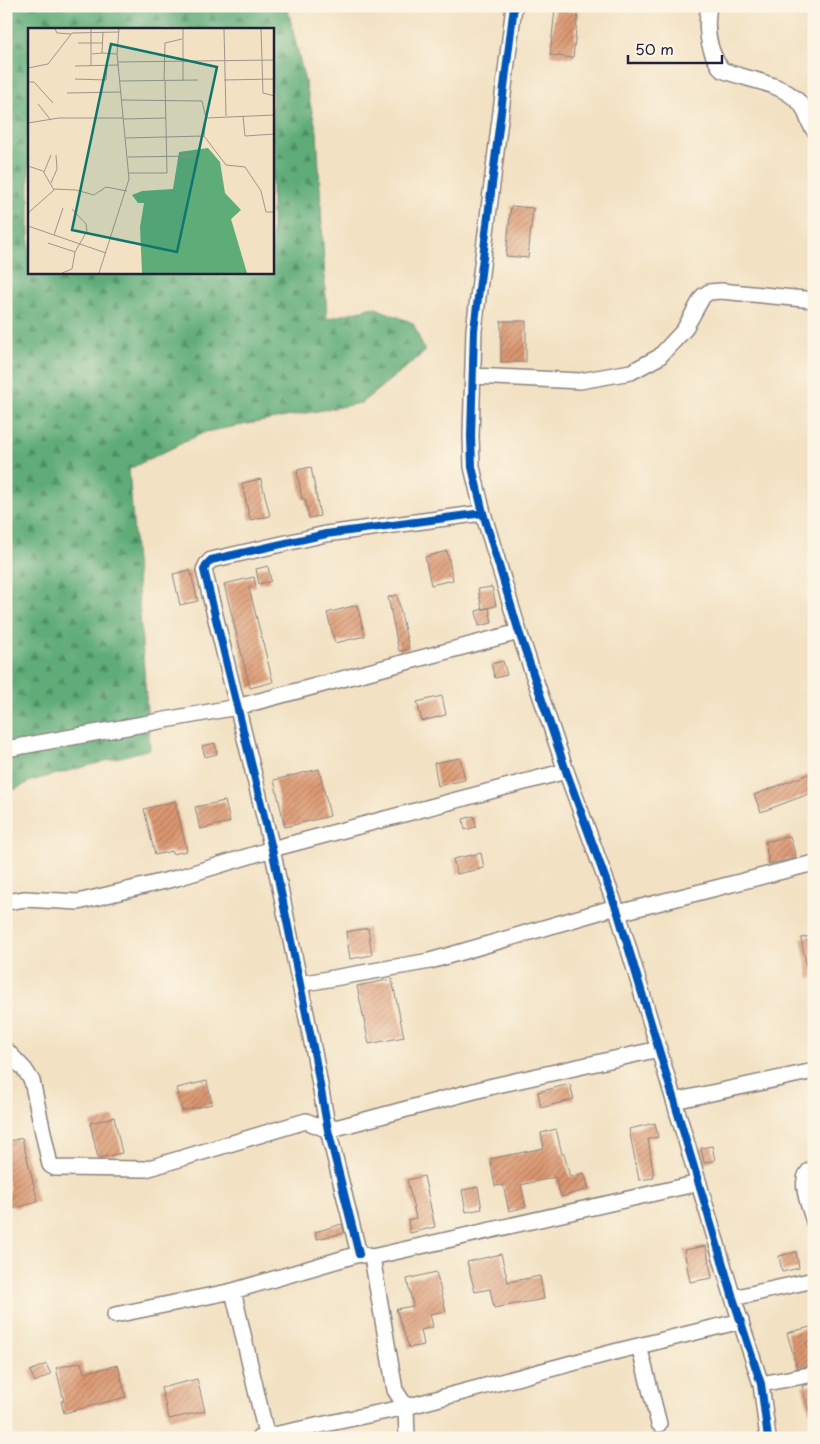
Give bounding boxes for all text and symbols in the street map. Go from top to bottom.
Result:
inset map [28,28,274,274]
scale bar [628,32,721,64]
text: 50 m [635,37,674,60]

